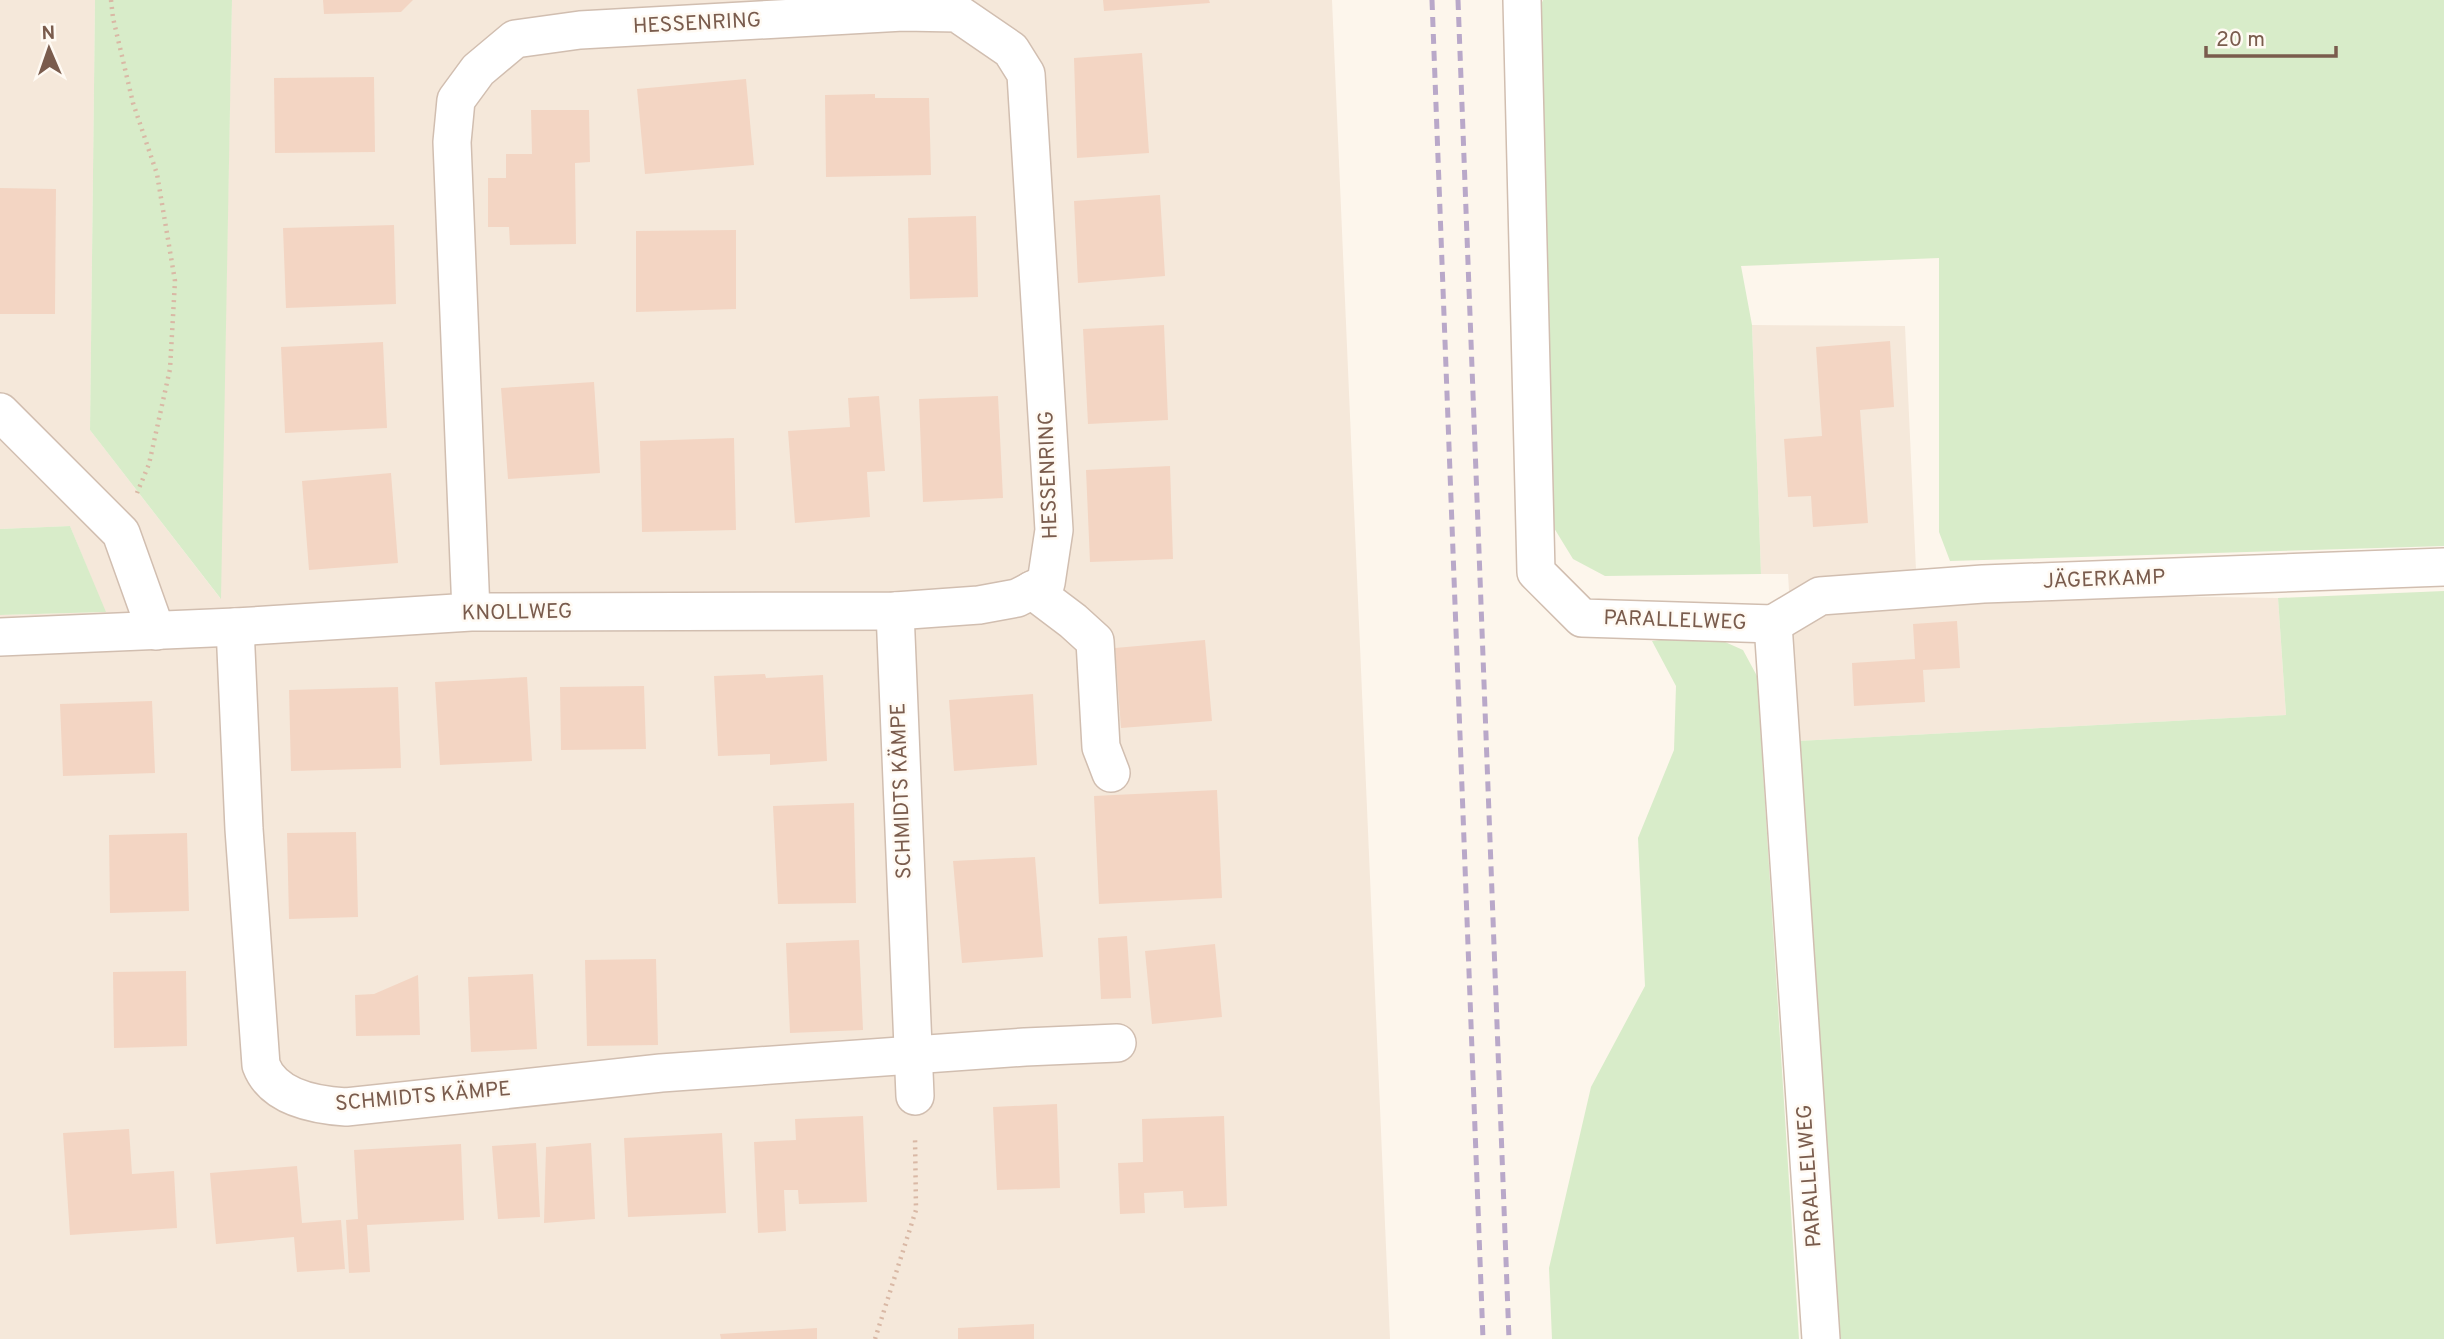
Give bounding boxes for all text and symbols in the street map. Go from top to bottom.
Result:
street label: HESSENRING [632,7,762,41]
north arrow [14,14,84,84]
scale bar [2206,14,2336,58]
text: N [41,22,56,46]
text: 20 m [2216,27,2265,54]
street label: HESSENRING [1033,410,1065,540]
street label: JÄGERKAMP [2042,564,2166,596]
street label: KNOLLWEG [461,599,573,627]
street label: PARALLELWEG [1603,605,1747,637]
street label: SCHMIDTS KÄMPE [885,702,919,880]
street label: SCHMIDTS KÄMPE [334,1076,512,1118]
street label: PARALLELWEG [1792,1104,1828,1248]

